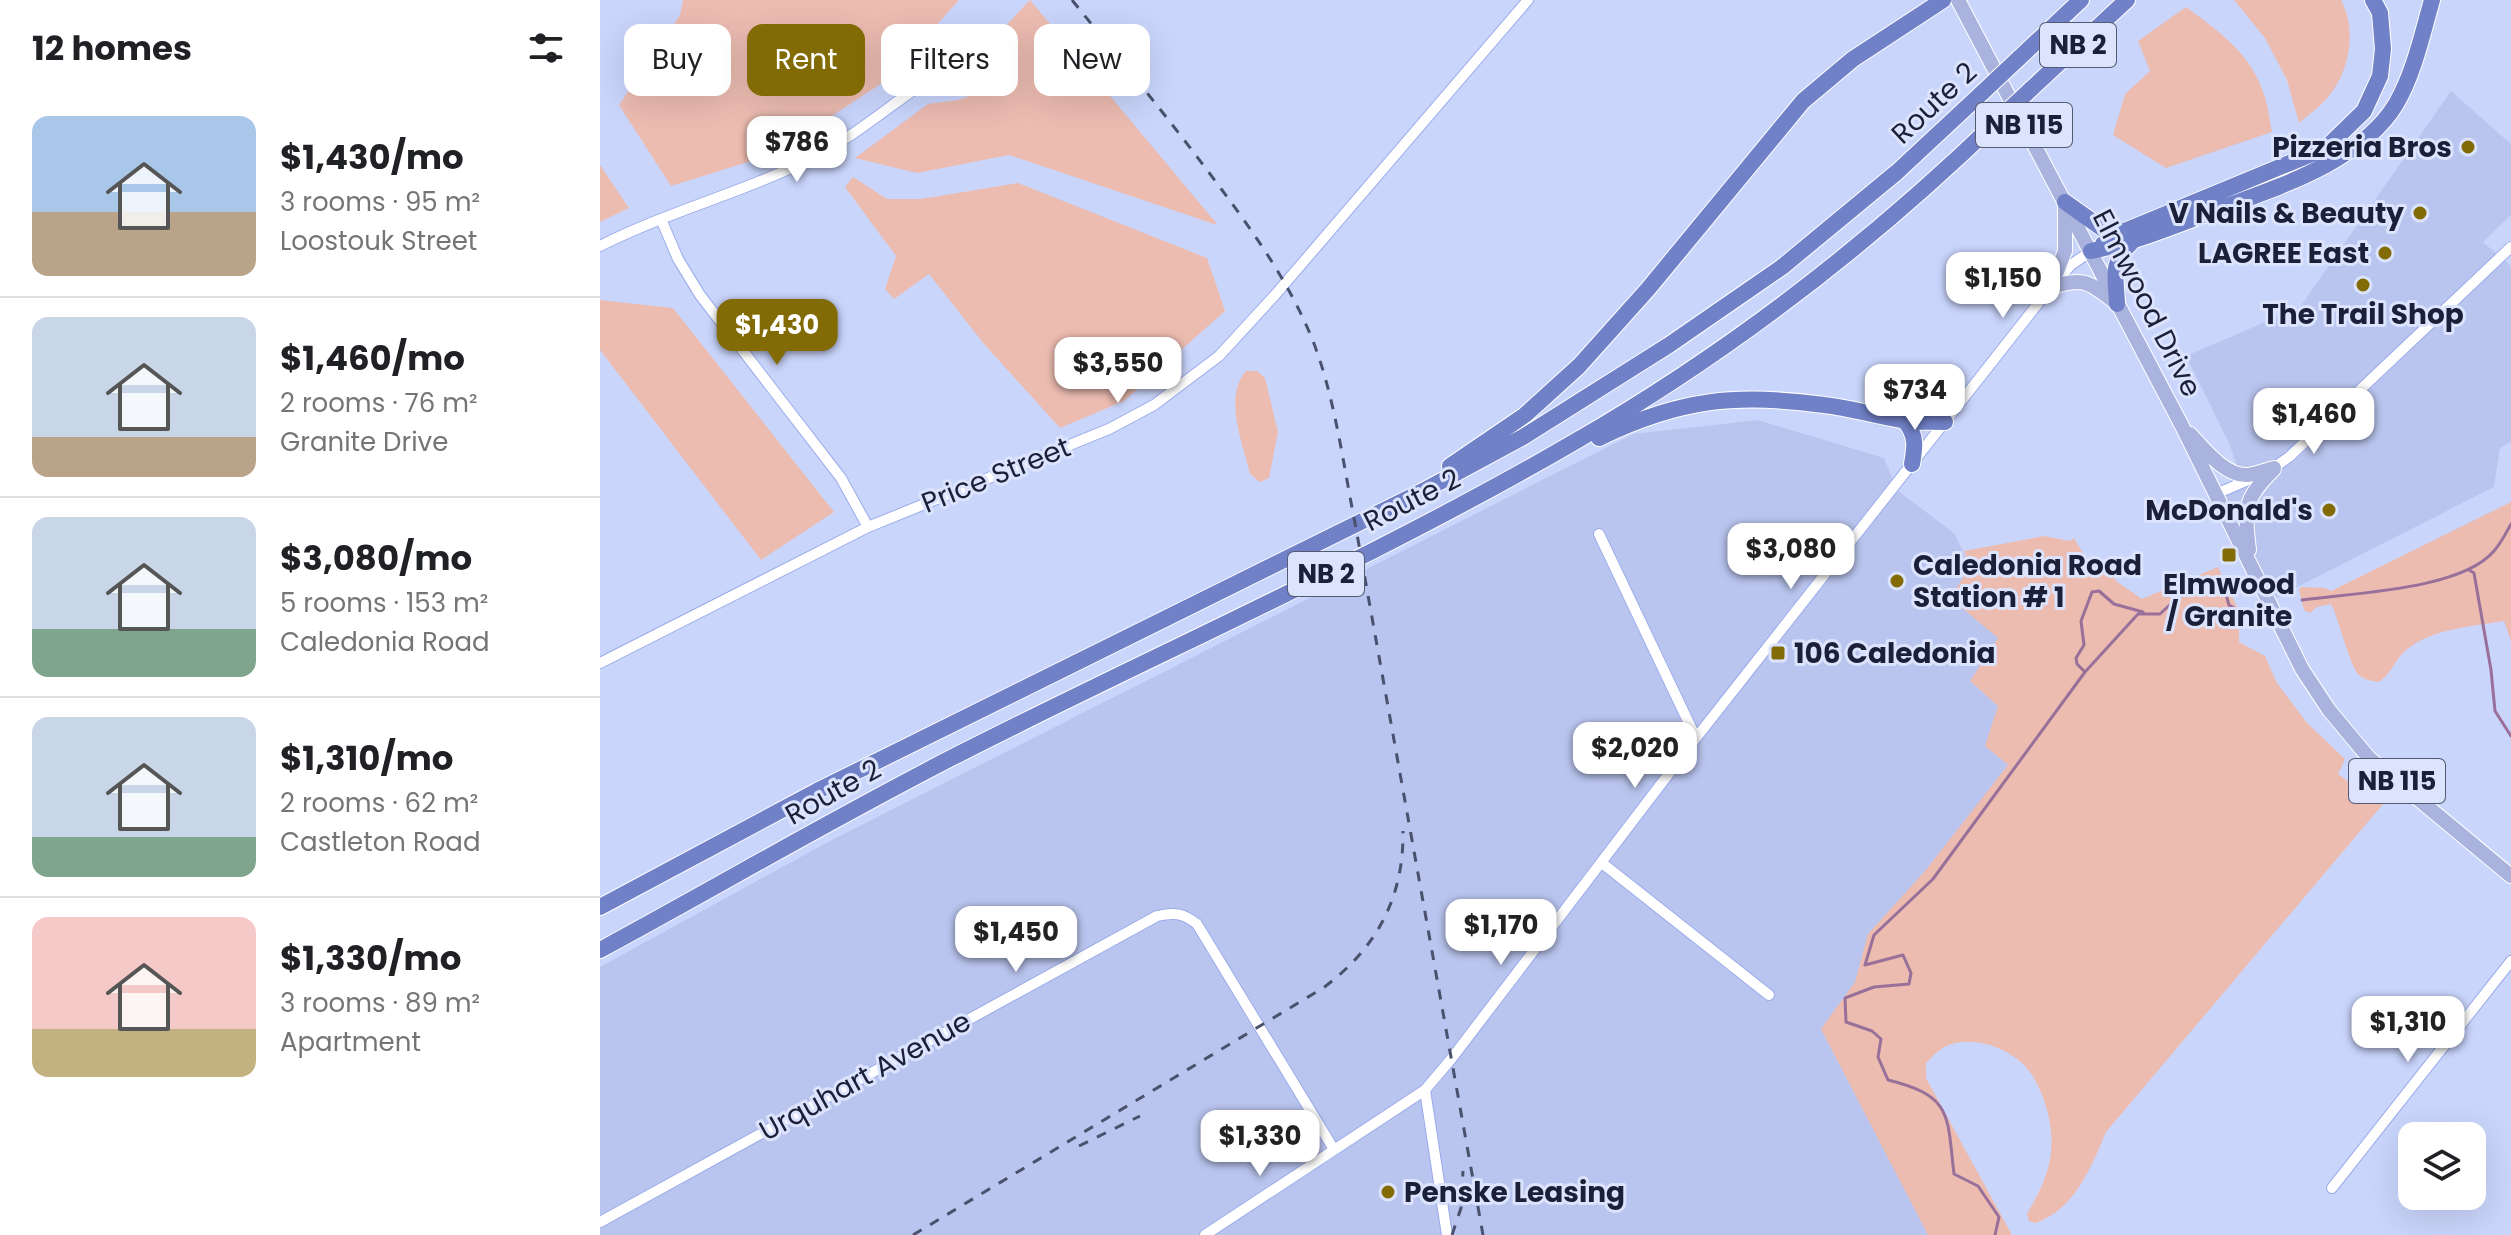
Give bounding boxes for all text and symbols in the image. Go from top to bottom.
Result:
road number: NB 2 [2040,23,2116,67]
text: 12 homes [32,24,192,72]
chip: Buy [624,24,731,96]
chip: Rent [747,24,865,96]
chip: Filters [881,24,1018,96]
chip: New [1034,24,1150,96]
icon: filters [524,26,568,70]
street label: Route 2 [1883,53,1985,153]
road number: NB 115 [1976,103,2072,147]
pin: $786 [750,116,844,184]
text: $786 [765,124,829,160]
place label: Pizzeria Bros [2272,128,2452,167]
text: $1,430/mo [280,133,464,181]
marker: Pizzeria Bros [2459,138,2477,156]
icon: home [96,148,192,244]
text: 3 rooms · 95 m² [280,184,480,220]
place label: V Nails & Beauty [2169,194,2404,233]
street label: Elmwood Drive [2083,203,2211,403]
marker: V Nails & Beauty [2411,204,2429,222]
text: Loostouk Street [280,223,477,259]
place label: LAGREE East [2198,234,2369,273]
marker: LAGREE East [2376,244,2394,262]
pin: $1,150 [1938,252,2068,320]
text: $1,150 [1964,260,2042,296]
marker: The Trail Shop [2354,276,2372,294]
place label: The Trail Shop [2262,295,2464,334]
pin: $1,430 [712,299,842,367]
text: $1,430 [735,307,819,343]
text: $1,460/mo [280,334,465,382]
pin: $3,550 [1053,337,1183,405]
text: $3,550 [1072,345,1164,381]
icon: home [96,349,192,445]
pin: $734 [1868,364,1962,432]
text: $734 [1883,372,1947,408]
text: 2 rooms · 76 m² [280,385,478,421]
pin: $1,460 [2249,388,2379,456]
text: $1,460 [2271,396,2357,432]
text: Granite Drive [280,424,448,460]
street label: Price Street [916,427,1076,523]
street label: Route 2 [1357,459,1467,541]
place label: McDonald's [2145,491,2313,530]
marker: McDonald's [2320,501,2338,519]
pin: $3,080 [1726,523,1856,591]
text: $3,080 [1745,531,1837,567]
text: $3,080/mo [280,534,472,582]
place label: Caledonia Road Station # 1 [1913,546,2142,617]
marker: Elmwood / Granite [2220,546,2238,564]
icon: home [96,549,192,645]
road number: NB 2 [1288,552,1364,596]
place label: Elmwood / Granite [2163,565,2295,636]
marker: Caledonia Road Station # 1 [1888,572,1906,590]
text: 5 rooms · 153 m² [280,585,488,621]
text: Caledonia Road [280,624,490,660]
place label: 106 Caledonia [1794,634,1995,673]
marker: 106 Caledonia [1769,644,1787,662]
pin: $2,020 [1570,722,1700,790]
text: $2,020 [1591,730,1679,766]
text: $1,310/mo [280,734,454,782]
icon: home [96,749,192,845]
street label: Route 2 [778,750,888,834]
road number: NB 115 [2349,759,2445,803]
text: 2 rooms · 62 m² [280,785,478,821]
text: Castleton Road [280,824,481,860]
pin: $1,170 [1436,899,1566,967]
pin: $1,450 [951,906,1081,974]
text: $1,170 [1464,907,1538,943]
text: $1,450 [973,914,1059,950]
text: $1,330/mo [280,934,461,982]
icon: home [96,949,192,1045]
text: 3 rooms · 89 m² [280,985,480,1021]
pin: $1,310 [2343,996,2473,1064]
street label: Urquhart Avenue [752,1002,978,1150]
text: $1,310 [2370,1004,2446,1040]
text: Apartment [280,1024,421,1060]
pin: $1,330 [1195,1110,1325,1178]
text: $1,330 [1219,1118,1301,1154]
map controls [2398,1122,2486,1210]
button: layers [2398,1122,2486,1210]
place label: Penske Leasing [1404,1173,1625,1212]
marker: Penske Leasing [1379,1183,1397,1201]

